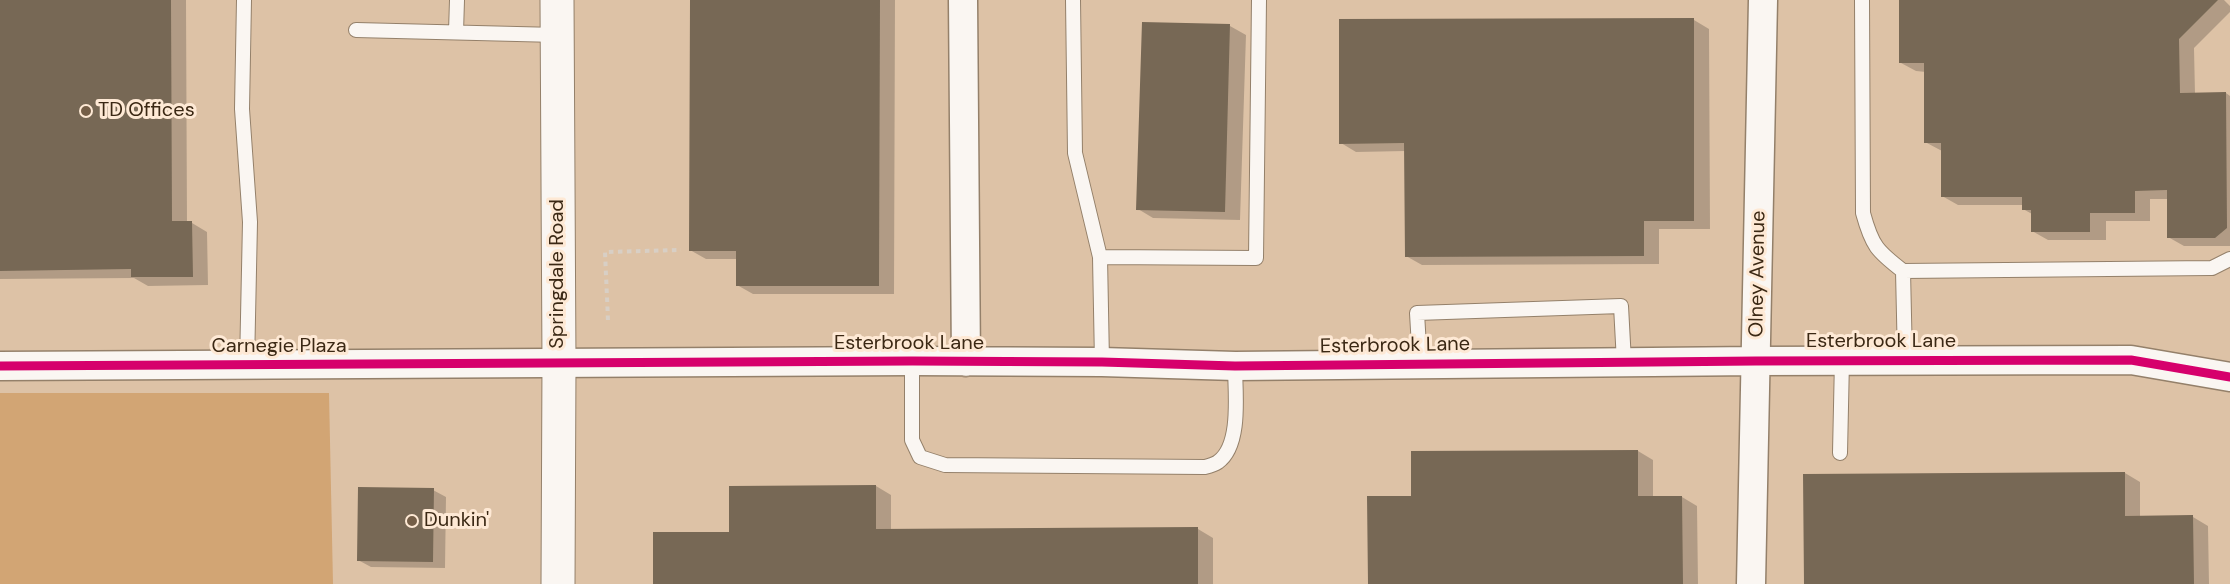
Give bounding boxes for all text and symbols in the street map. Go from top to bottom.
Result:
place label: TD Offices [98,99,195,123]
marker: TD Offices [79,104,93,118]
street label: Springdale Road [546,199,570,349]
street label: Olney Avenue [1745,210,1771,338]
street label: Esterbrook Lane [1806,330,1956,354]
street label: Esterbrook Lane [834,332,984,356]
street label: Esterbrook Lane [1320,333,1470,359]
street label: Carnegie Plaza [211,335,347,359]
place label: Dunkin' [424,509,489,533]
marker: Dunkin' [405,514,419,528]

